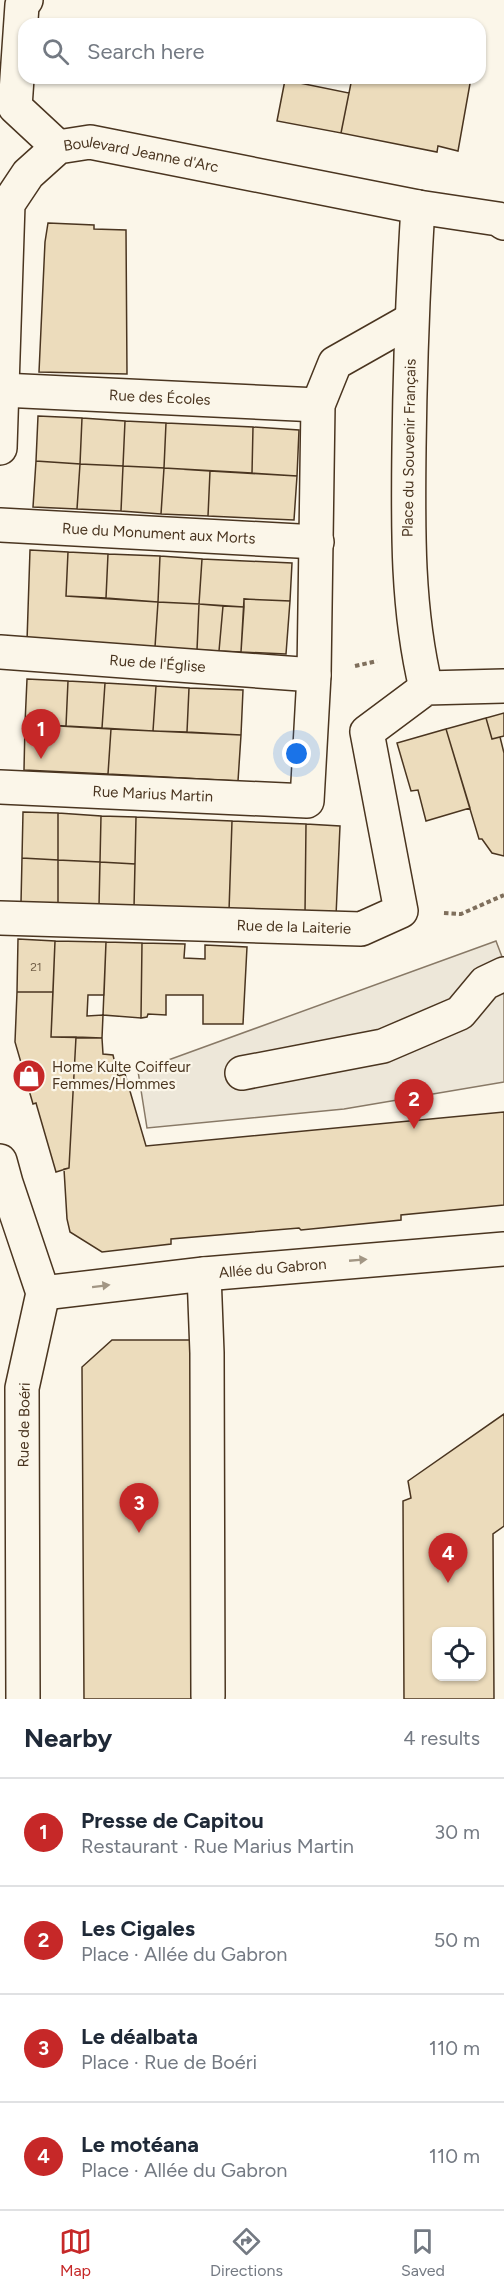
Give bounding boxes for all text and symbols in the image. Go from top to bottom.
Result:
search box [18,18,486,84]
icon: search [39,35,72,68]
text: Search here [87,38,205,65]
street label: Boulevard Jeanne d'Arc [62,133,220,176]
street label: Place du Souvenir Français [398,359,420,537]
street label: Rue des Écoles [109,386,211,409]
street label: Rue du Monument aux Morts [62,519,256,548]
street label: Rue de l'Église [109,651,206,676]
pin: 1 [22,710,60,759]
your location [282,739,311,768]
street label: Rue Marius Martin [92,782,214,806]
street label: Rue de la Laiterie [236,916,351,938]
house number: 21 [30,960,42,974]
shop icon: Home Kulte Coiffeur Femmes/Hommes [11,1058,47,1094]
place label: Home Kulte Coiffeur Femmes/Hommes [52,1058,191,1093]
pin: 2 [394,1080,434,1129]
street label: Allée du Gabron [218,1255,327,1282]
one-way arrow [348,1255,367,1265]
one-way arrow [91,1281,110,1291]
street label: Rue de Boéri [14,1382,34,1468]
pin: 3 [120,1484,158,1533]
pin: 4 [428,1534,468,1583]
map controls [432,1627,486,1681]
button: locate [432,1627,486,1681]
text: Nearby [24,1722,112,1754]
text: 4 results [403,1726,480,1750]
text: Presse de Capitou [81,1807,264,1834]
text: 1 [39,1820,48,1844]
text: 30 m [434,1820,480,1844]
text: Restaurant · Rue Marius Martin [81,1834,354,1858]
text: Les Cigales [81,1915,195,1942]
text: 2 [38,1928,49,1952]
text: 50 m [434,1928,480,1952]
text: Place · Allée du Gabron [81,1942,287,1966]
text: Le déalbata [81,2023,198,2050]
text: 3 [38,2036,49,2060]
text: 110 m [429,2036,480,2060]
text: Place · Rue de Boéri [81,2050,257,2074]
text: Le motéana [81,2131,199,2158]
text: 4 [37,2144,50,2168]
text: 110 m [429,2144,480,2168]
text: Place · Allée du Gabron [81,2158,287,2182]
tab: Map [59,2225,92,2280]
tab: Directions [210,2225,283,2280]
tab: Saved [401,2225,445,2280]

